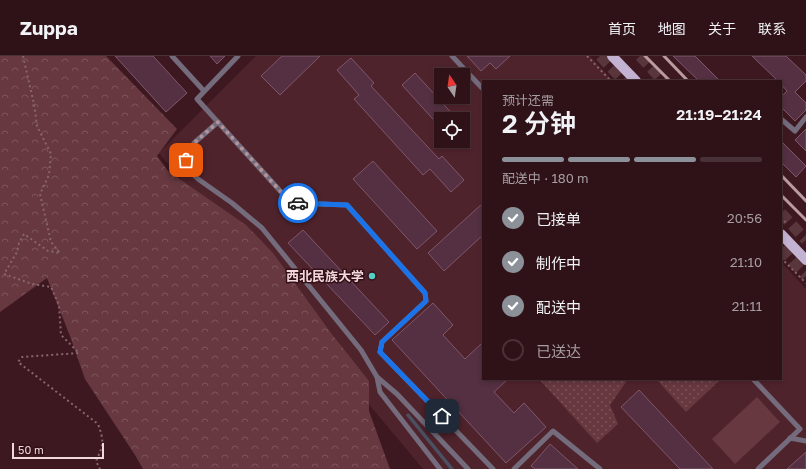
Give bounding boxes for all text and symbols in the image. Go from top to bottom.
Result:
text: Zuppa [20,16,78,39]
text: 首页 [608,20,636,37]
text: 地图 [658,20,686,37]
text: 关于 [708,20,736,37]
text: 联系 [758,20,786,37]
north arrow [434,68,470,104]
map controls [434,68,470,148]
text: 预计还需 [502,92,554,108]
text: 21:19–21:24 [676,105,762,123]
text: 2 分钟 [502,108,576,139]
button: locate [434,112,470,148]
pin [169,143,203,177]
icon: bag [175,149,197,171]
text: 配送中 · 180 m [502,170,588,186]
courier [278,183,318,223]
icon: car [287,192,309,214]
icon: check [502,207,524,229]
text: 已接单 [536,210,581,228]
text: 20:56 [727,210,762,226]
icon: check [502,251,524,273]
text: 制作中 [536,254,581,272]
text: 21:10 [730,254,762,270]
place label: 西北民族大学 [286,268,364,284]
marker: 西北民族大学 [367,271,377,281]
icon: check [502,295,524,317]
text: 配送中 [536,298,581,316]
text: 21:11 [732,298,762,314]
text: 已送达 [536,342,581,360]
pin [425,399,459,433]
icon: home [431,405,453,427]
scale bar [12,441,104,460]
text: 50 m [18,443,44,456]

